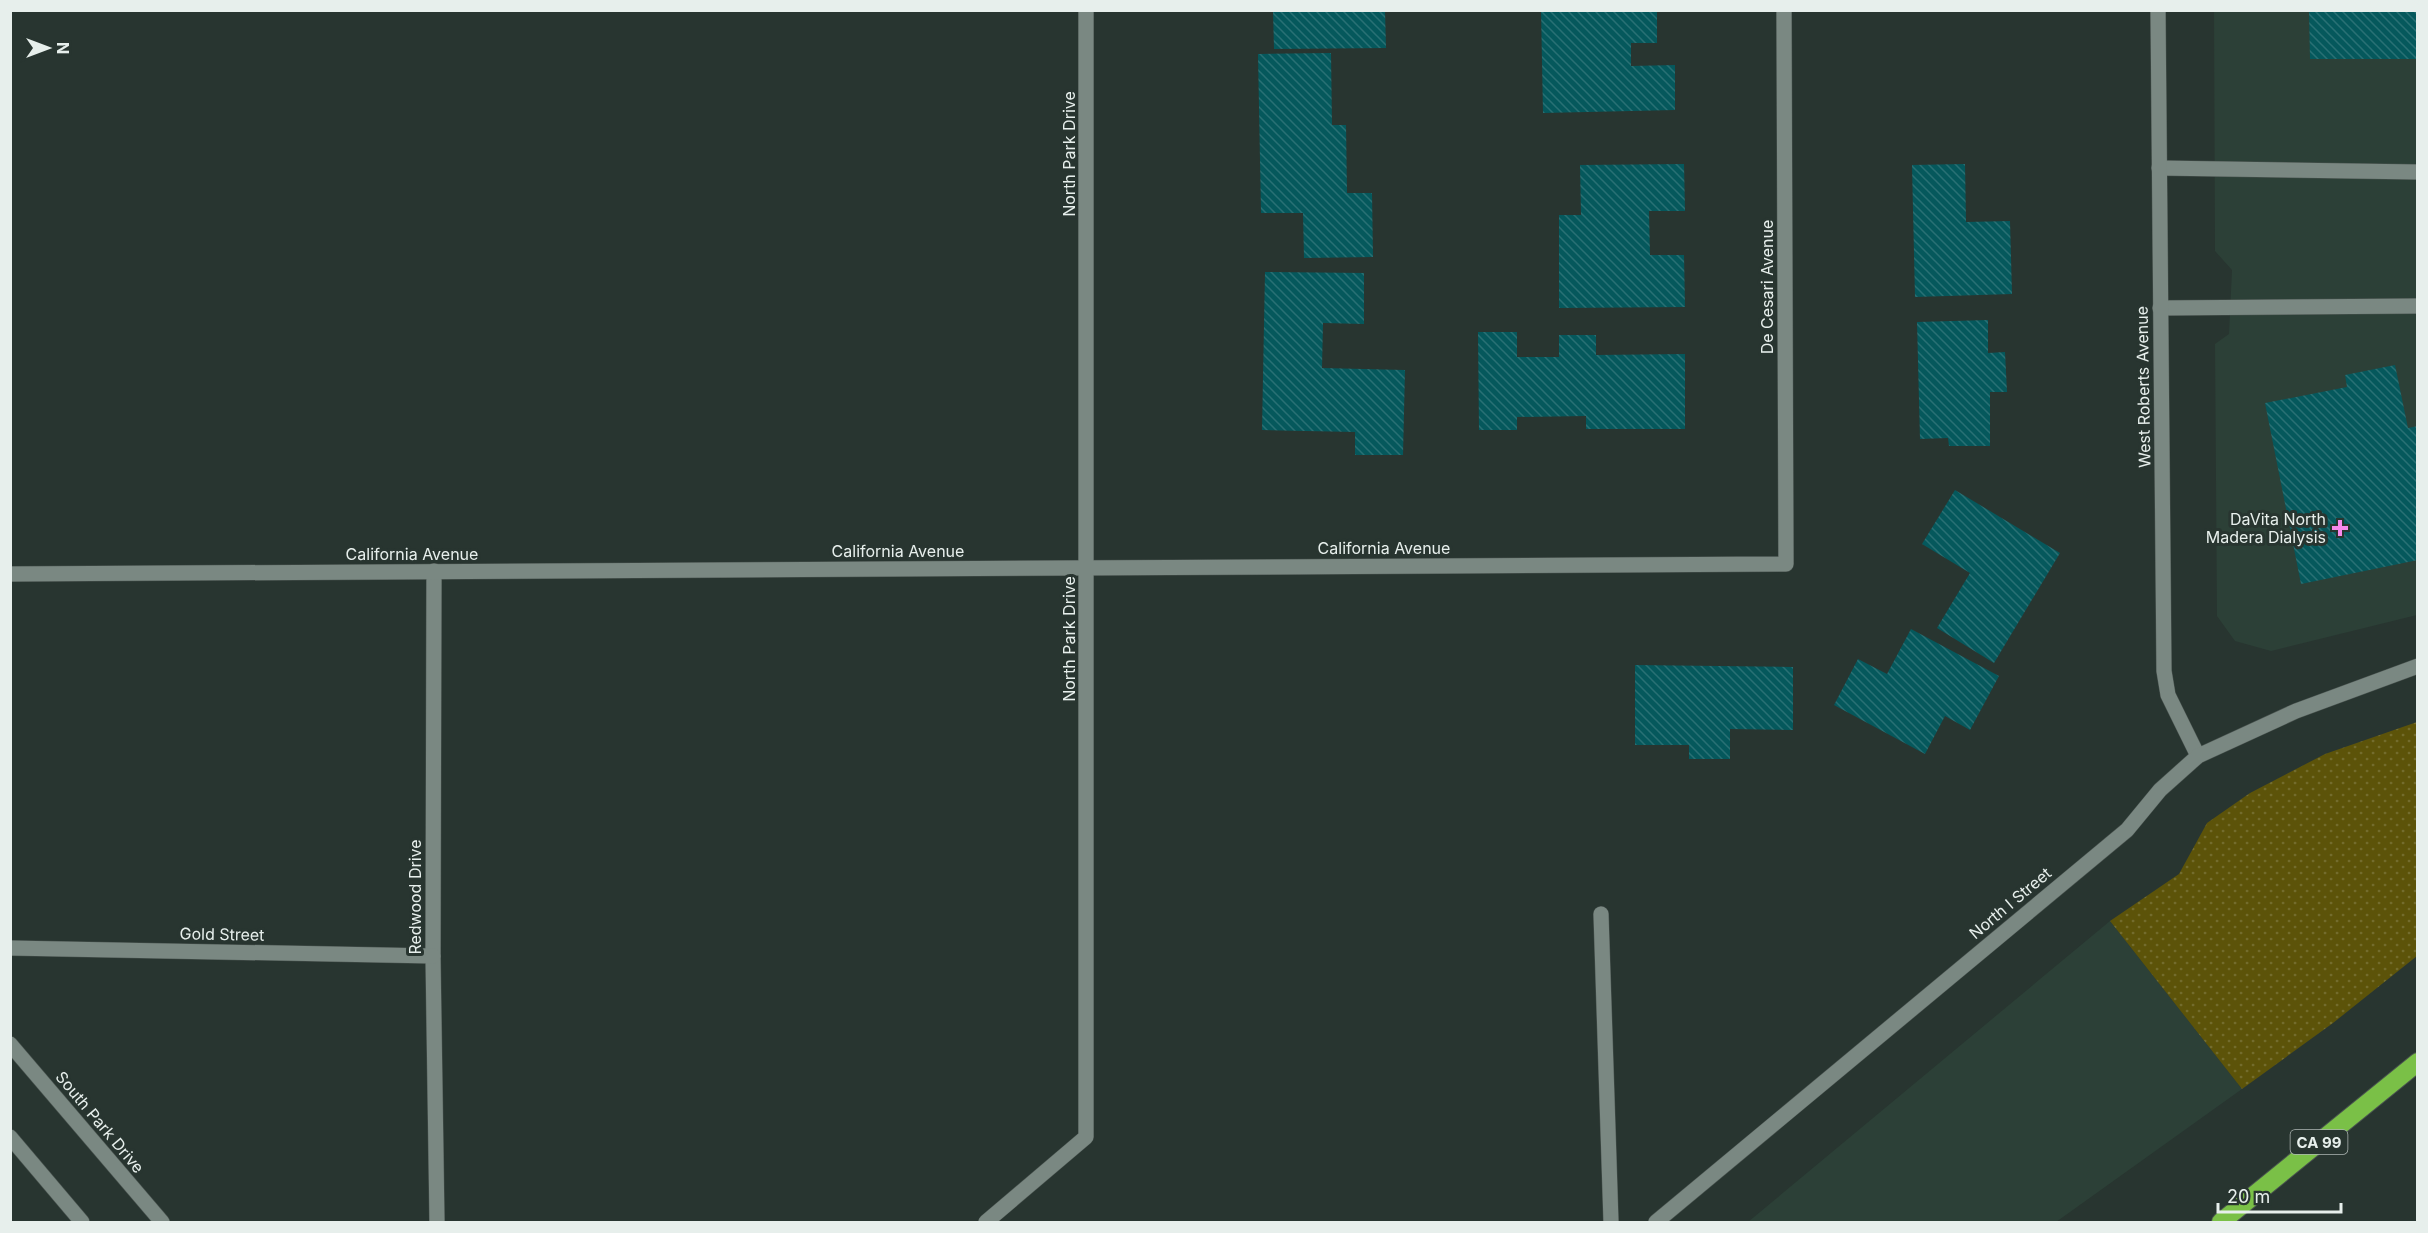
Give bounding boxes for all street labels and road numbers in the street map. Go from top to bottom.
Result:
street label: North Park Drive [1059,91,1079,217]
street label: De Cesari Avenue [1757,220,1777,354]
street label: West Roberts Avenue [2132,306,2154,468]
street label: California Avenue [1318,538,1450,558]
street label: California Avenue [832,541,964,561]
street label: California Avenue [346,544,478,564]
street label: North Park Drive [1059,576,1079,702]
street label: Redwood Drive [405,839,425,955]
street label: North I Street [1965,863,2055,943]
street label: Gold Street [179,923,265,945]
street label: South Park Drive [52,1067,148,1177]
road number: CA 99 [2290,1130,2348,1154]

